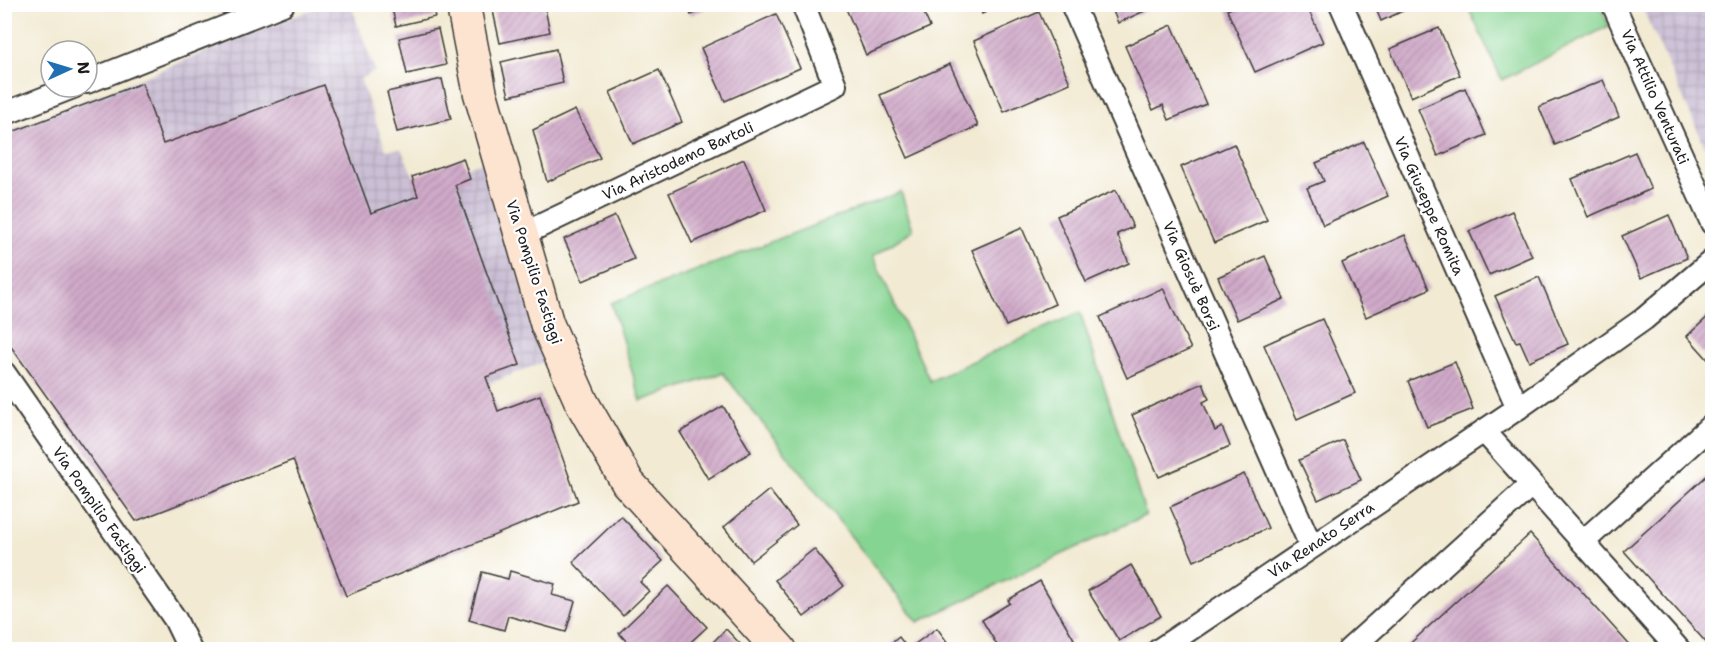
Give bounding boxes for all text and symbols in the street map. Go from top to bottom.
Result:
street label: Via Attilio Venturati [1616,26,1694,168]
north arrow [39,39,99,99]
text: N [73,61,94,75]
street label: Via Aristodemo Bartoli [599,117,757,205]
street label: Via Giuseppe Romita [1389,133,1469,279]
street label: Via Pompilio Fastiggi [501,197,567,347]
street label: Via Giosuè Borsi [1158,218,1224,334]
street label: Via Pompilio Fastiggi [48,443,150,577]
street label: Via Renato Serra [1264,497,1378,583]

